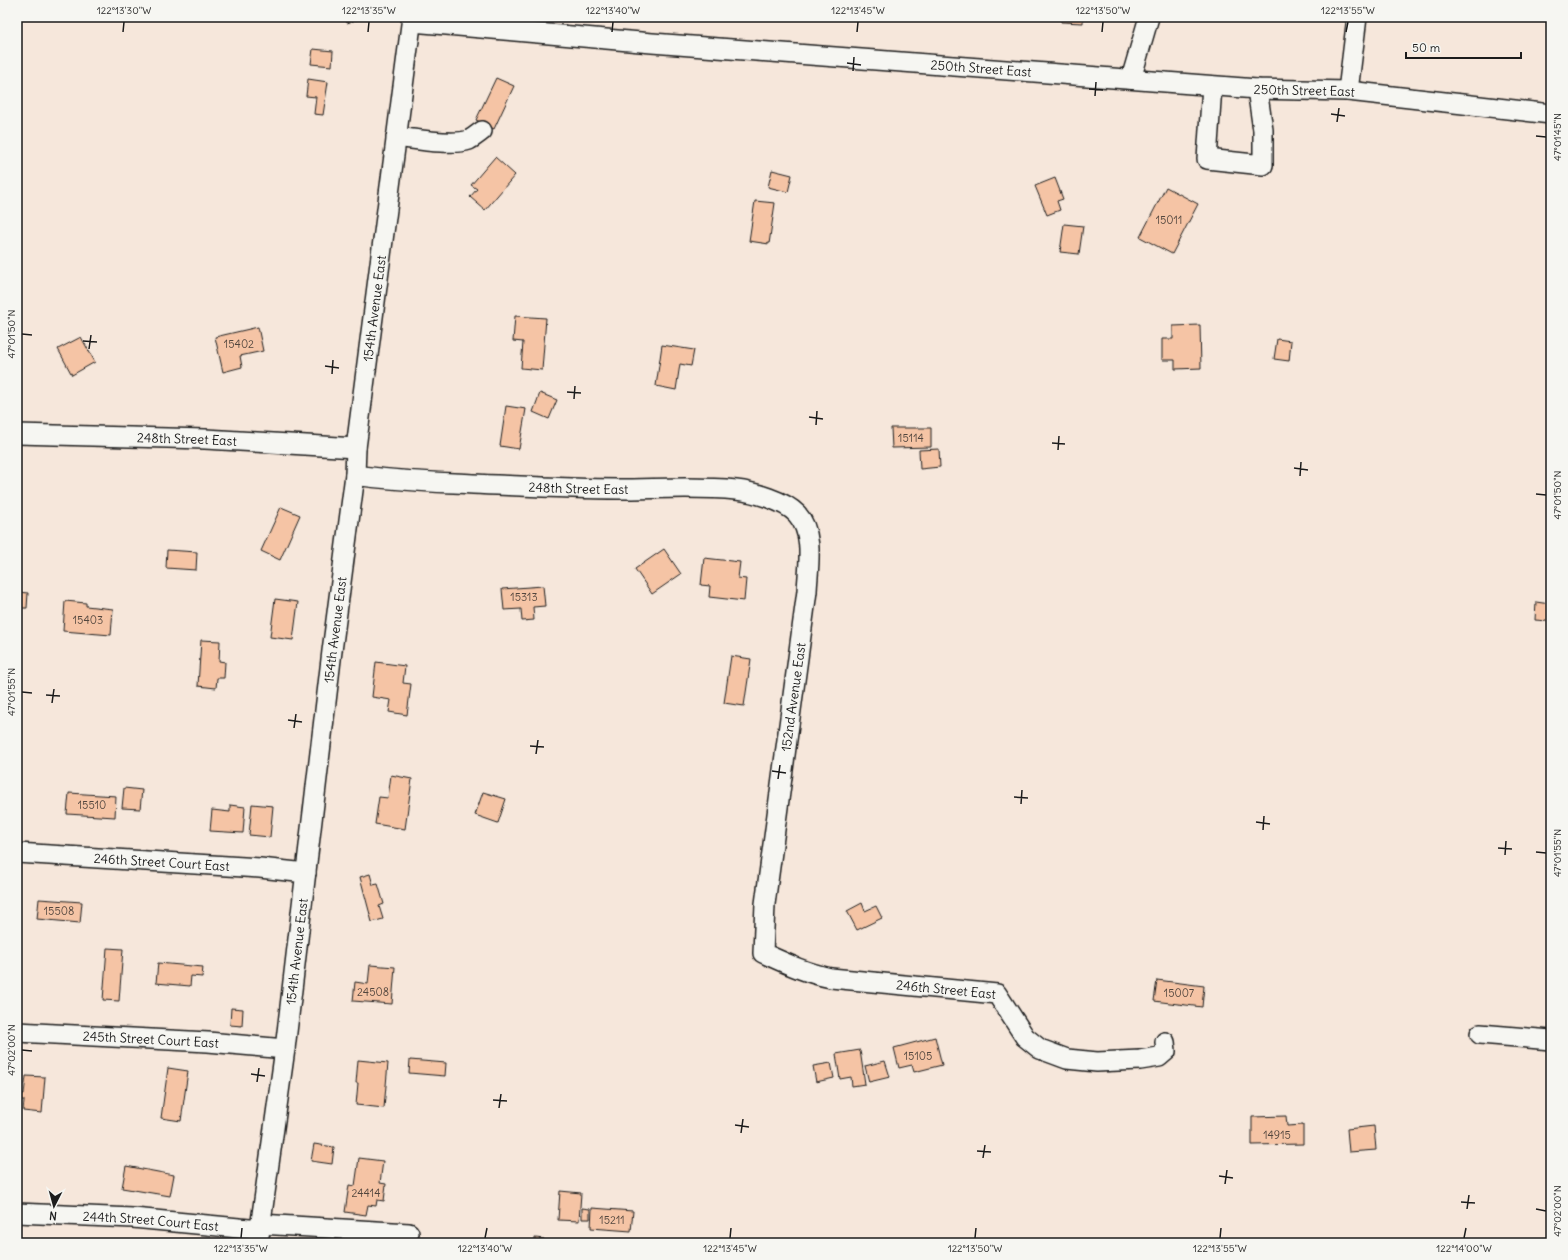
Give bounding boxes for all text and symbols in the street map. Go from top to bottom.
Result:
text: 122°13'30"W [97,4,151,17]
text: 122°13'35"W [342,4,396,17]
text: 122°13'40"W [586,4,640,17]
text: 122°13'45"W [831,4,885,17]
text: 122°13'50"W [1076,4,1130,17]
text: 122°13'55"W [1321,4,1375,17]
scale bar [1406,34,1521,60]
text: 50 m [1412,40,1441,55]
street label: 250th Street East [930,56,1033,81]
street label: 250th Street East [1254,81,1356,101]
text: 47°01'45"N [1551,113,1564,161]
house number: 15011 [1156,213,1182,227]
street label: 154th Avenue East [359,254,390,363]
text: 47°01'50"N [5,309,18,359]
house number: 15402 [224,337,254,351]
street label: 248th Street East [137,429,238,450]
house number: 15114 [898,431,924,445]
text: 47°01'50"N [1551,470,1564,520]
street label: 248th Street East [528,479,629,498]
street label: 154th Avenue East [320,575,351,684]
house number: 15313 [510,590,538,604]
house number: 15403 [73,613,103,627]
street label: 152nd Avenue East [777,641,810,753]
text: 47°01'55"N [5,668,18,716]
house number: 15510 [78,798,106,812]
text: 47°01'55"N [1551,829,1564,877]
street label: 246th Street Court East [93,850,231,875]
street label: 154th Avenue East [282,897,312,1006]
house number: 15508 [44,904,74,918]
street label: 246th Street East [895,976,997,1003]
house number: 24508 [357,985,389,999]
house number: 15007 [1164,986,1195,1000]
text: 47°02'00"N [5,1024,18,1076]
street label: 245th Street Court East [82,1027,220,1052]
house number: 15105 [904,1049,932,1063]
house number: 14915 [1263,1128,1291,1142]
text: 47°02'00"N [1551,1185,1564,1237]
north arrow [34,1186,74,1226]
house number: 24414 [351,1186,381,1200]
street label: 244th Street Court East [82,1208,220,1235]
text: N [48,1209,57,1223]
house number: 15211 [599,1213,625,1227]
text: 122°13'35"W [214,1242,268,1255]
text: 122°13'40"W [458,1242,512,1255]
text: 122°13'45"W [703,1242,757,1255]
text: 122°13'50"W [948,1242,1002,1255]
text: 122°13'55"W [1193,1242,1247,1255]
text: 122°14'00"W [1436,1242,1492,1255]

